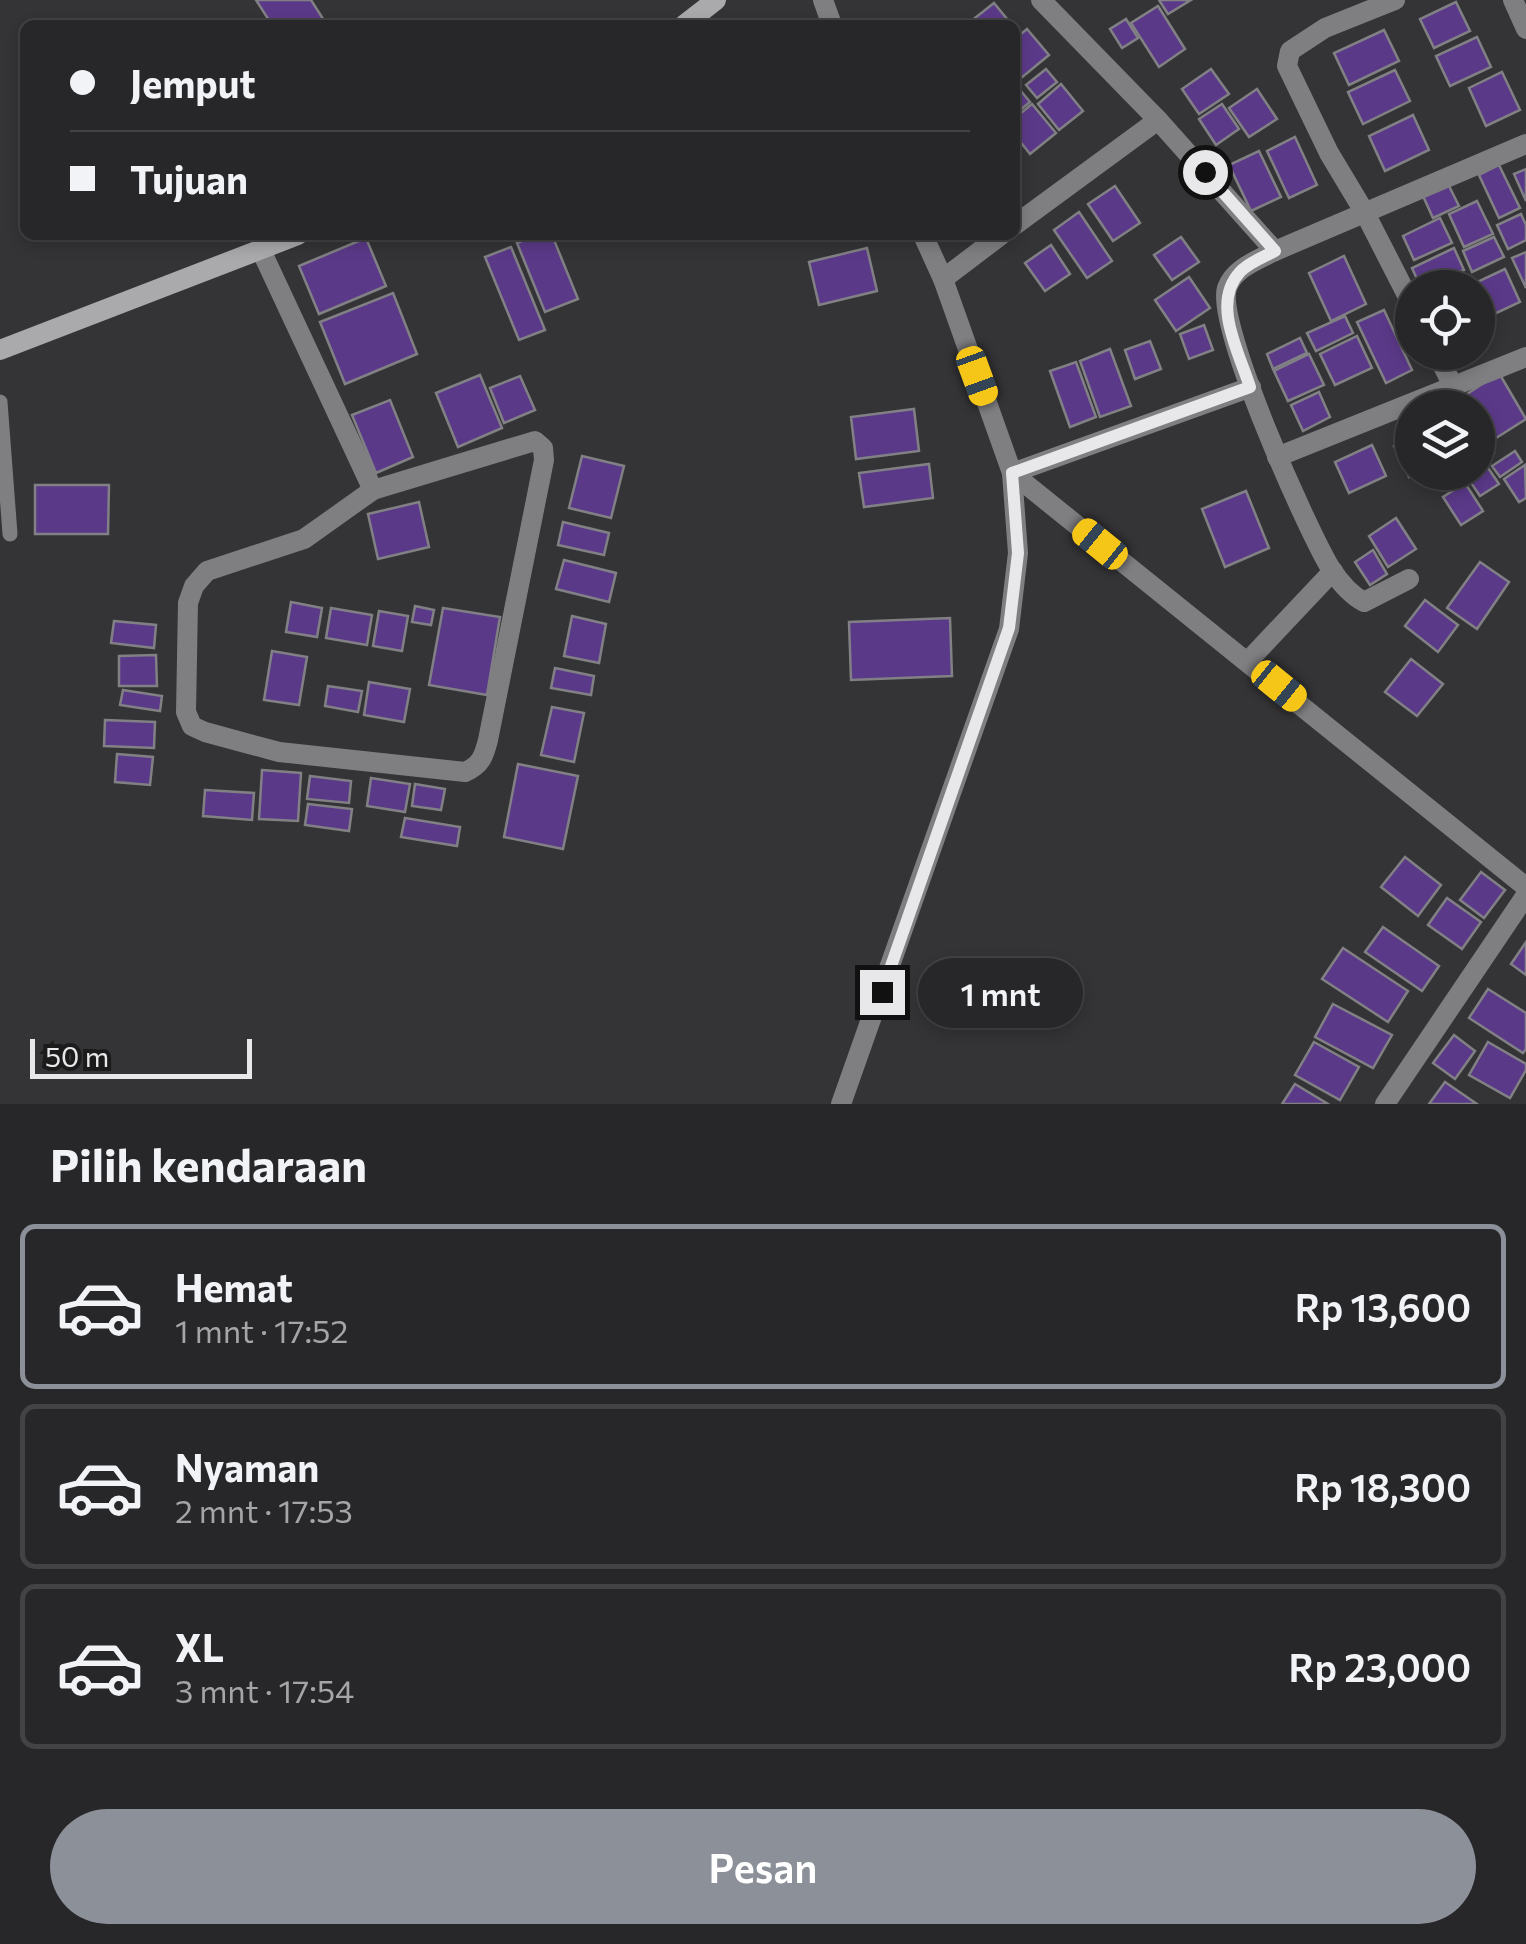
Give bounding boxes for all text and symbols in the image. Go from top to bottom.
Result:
text: Jemput [130,59,256,106]
route start [1183,150,1228,195]
text: Tujuan [130,155,248,202]
map controls [1395,270,1495,490]
button: locate [1395,270,1495,370]
car [953,343,1001,409]
button: layers [1395,390,1495,490]
car [1067,513,1133,575]
car [1246,655,1312,717]
callout: 1 mnt [917,957,1082,1027]
route end [860,970,905,1015]
text: 1 mnt [960,973,1041,1013]
scale bar [30,1034,252,1078]
text: 50 m [45,1039,109,1073]
text: Pilih kendaraan [50,1136,367,1191]
icon: car [55,1262,145,1352]
text: Hemat [175,1263,293,1310]
text: Rp 13,600 [1295,1283,1471,1330]
text: 1 mnt · 17:52 [175,1310,348,1350]
icon: car [55,1442,145,1532]
text: Nyaman [175,1443,319,1490]
text: Rp 18,300 [1294,1463,1471,1510]
text: 2 mnt · 17:53 [175,1490,353,1530]
icon: car [55,1622,145,1712]
text: XL [175,1623,224,1670]
text: Rp 23,000 [1288,1643,1471,1690]
text: 3 mnt · 17:54 [175,1670,354,1710]
button: Pesan [50,1809,1476,1924]

